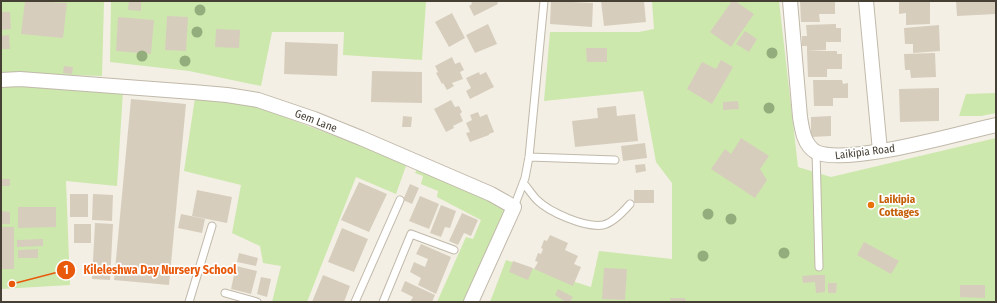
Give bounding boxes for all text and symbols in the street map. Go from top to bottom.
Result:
street label: Gem Lane [293,107,339,135]
street label: Laikipia Road [834,142,896,162]
place label: Laikipia Cottages [879,193,919,219]
marker: Laikipia Cottages [866,200,876,210]
callout: Kileleshwa Day Nursery School [56,258,245,282]
text: 1 [63,263,69,277]
text: Kileleshwa Day Nursery School [83,263,237,277]

